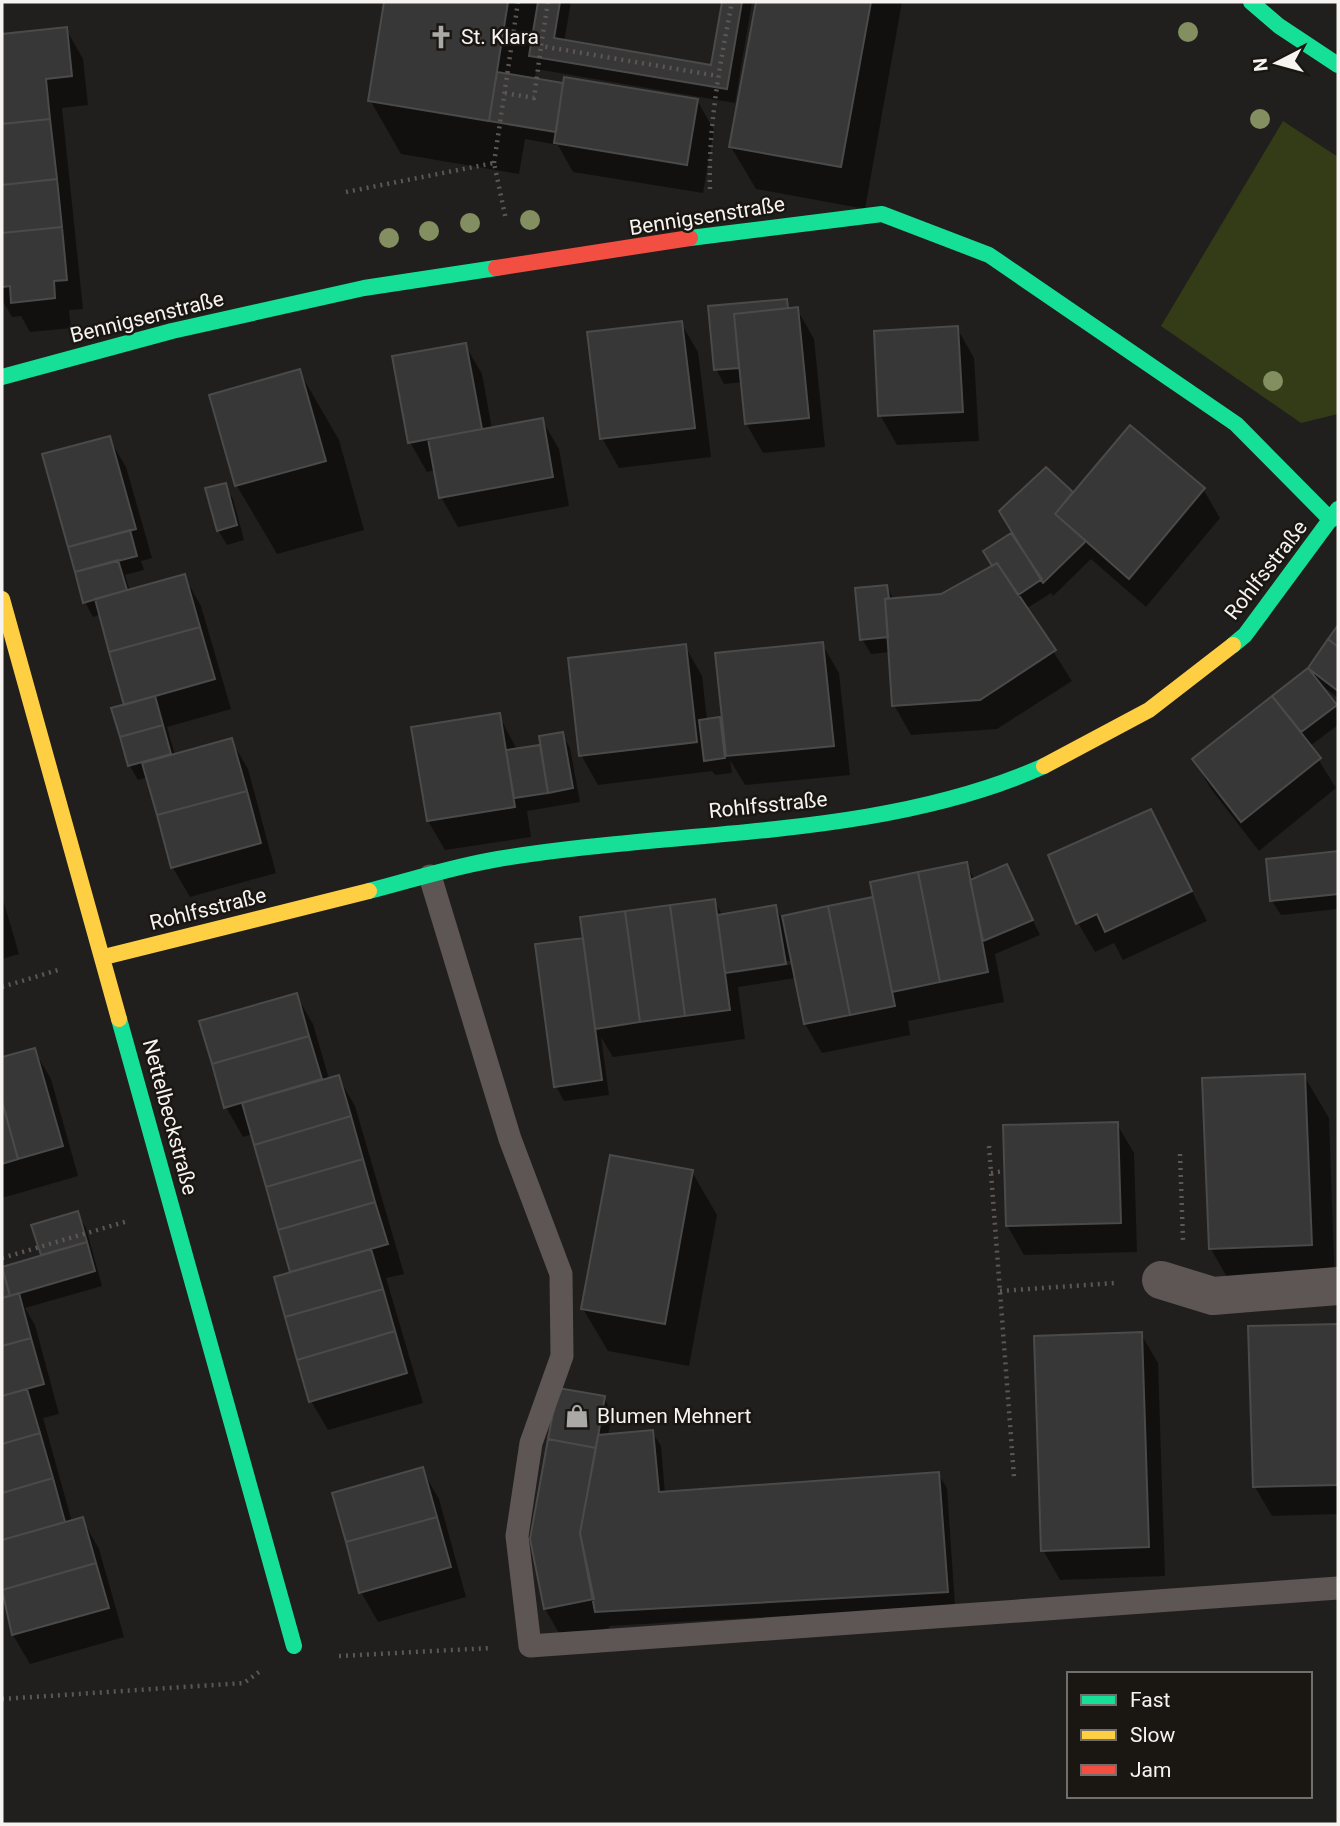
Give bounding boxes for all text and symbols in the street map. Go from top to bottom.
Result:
church icon: St. Klara [427,23,455,51]
place label: St. Klara [461,25,539,49]
north arrow [1242,28,1312,98]
text: N [1248,57,1273,73]
street label: Bennigsenstraße [627,192,787,240]
street label: Bennigsenstraße [68,286,226,348]
street label: Rohlfsstraße [1220,516,1312,624]
street label: Rohlfsstraße [707,787,829,823]
street label: Rohlfsstraße [147,883,269,935]
street label: Nettelbeckstraße [138,1037,202,1197]
shop icon: Blumen Mehnert [563,1402,591,1430]
place label: Blumen Mehnert [597,1404,752,1428]
legend [1067,1672,1312,1798]
text: Fast [1130,1688,1171,1712]
text: Slow [1130,1723,1176,1747]
text: Jam [1130,1758,1171,1782]

